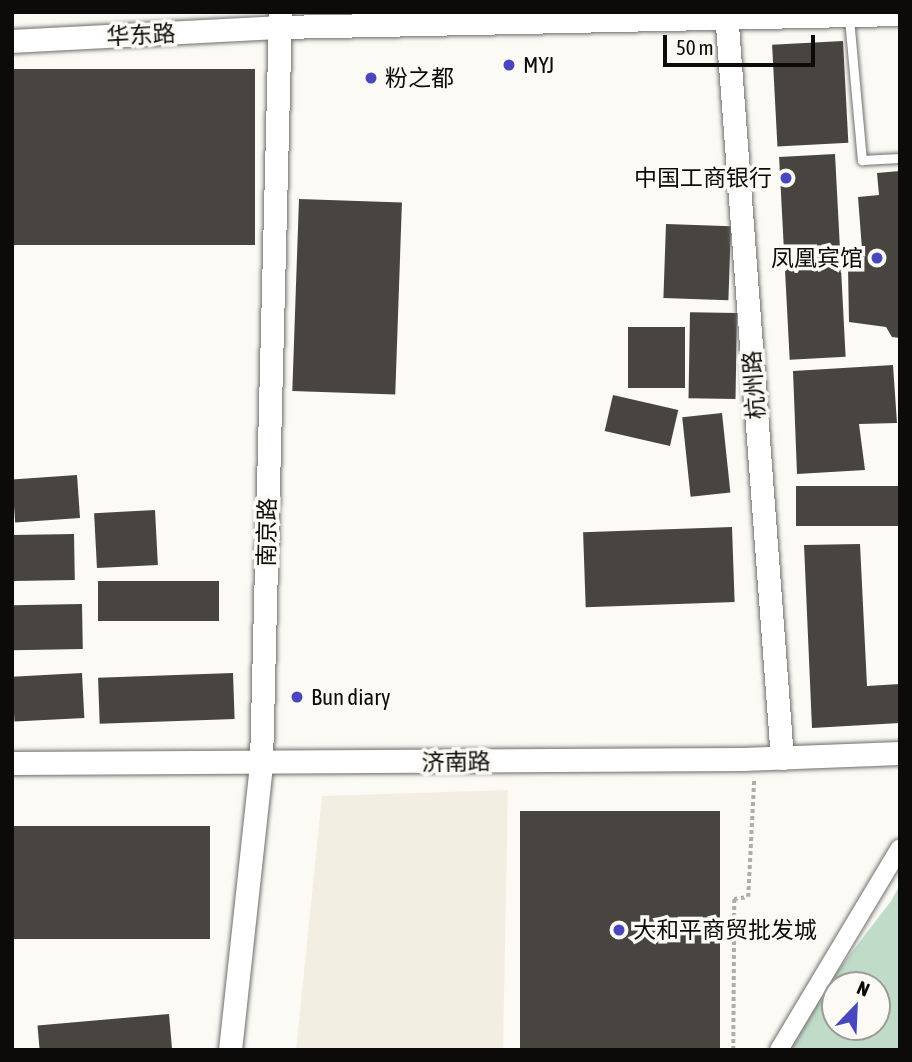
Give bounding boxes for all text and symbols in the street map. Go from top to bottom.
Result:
street label: 华东路 [106,19,176,51]
scale bar [667,21,819,65]
text: 50 m [676,35,714,59]
place label: MYJ [523,51,554,79]
marker: MYJ [501,57,517,73]
place label: 粉之都 [385,64,454,92]
marker: 粉之都 [363,70,379,86]
place label: 中国工商银行 [634,164,772,192]
marker: 中国工商银行 [778,170,794,186]
place label: 凤凰宾馆 [771,244,863,272]
marker: 凤凰宾馆 [869,250,885,266]
street label: 杭州路 [738,350,770,420]
street label: 南京路 [253,497,281,567]
place label: Bun diary [311,683,390,711]
marker: Bun diary [289,689,305,705]
street label: 济南路 [421,748,491,776]
place label: 大和平商贸批发城 [633,916,817,944]
marker: 大和平商贸批发城 [611,922,627,938]
north arrow [821,971,891,1041]
text: N [854,976,873,1001]

